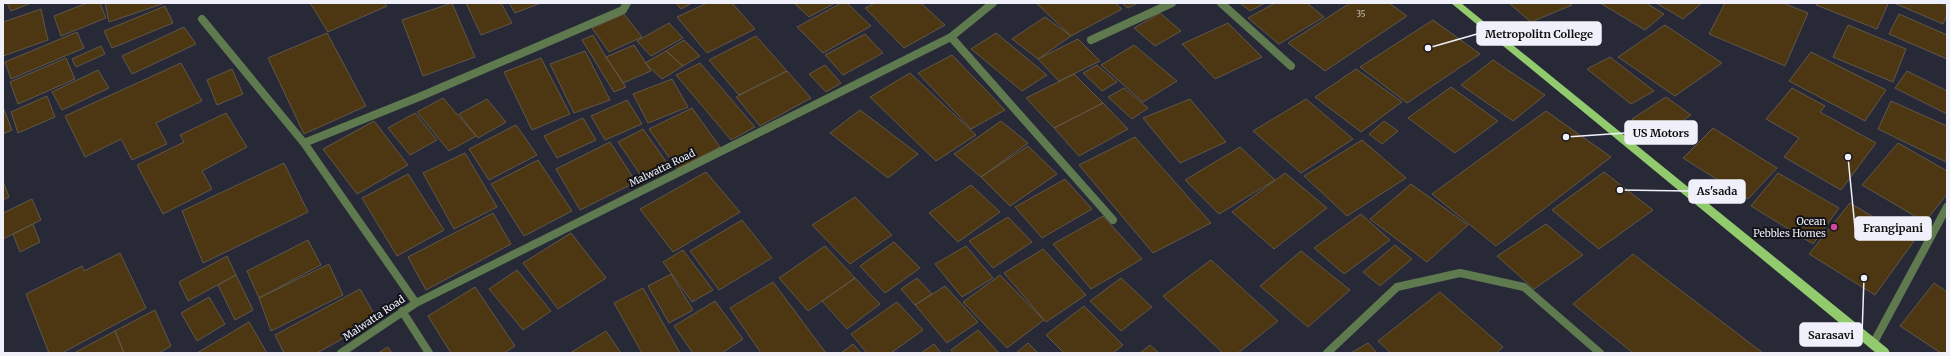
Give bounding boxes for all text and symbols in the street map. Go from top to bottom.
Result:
house number: 35 [1357,9,1366,19]
callout: Metropolitn College [1477,22,1601,45]
text: Metropolitn College [1485,27,1593,41]
callout: US Motors [1625,121,1697,144]
text: US Motors [1633,126,1690,140]
street label: Malwatta Road [627,146,697,190]
callout: As'sada [1689,180,1745,203]
text: As'sada [1696,184,1737,198]
place label: Ocean Pebbles Homes [1753,215,1826,240]
callout: Frangipani [1855,217,1931,240]
text: Frangipani [1863,221,1923,235]
marker: Ocean Pebbles Homes [1829,222,1839,232]
street label: Malwatta Road [341,292,407,344]
callout: Sarasavi [1800,323,1862,346]
text: Sarasavi [1808,328,1854,342]

